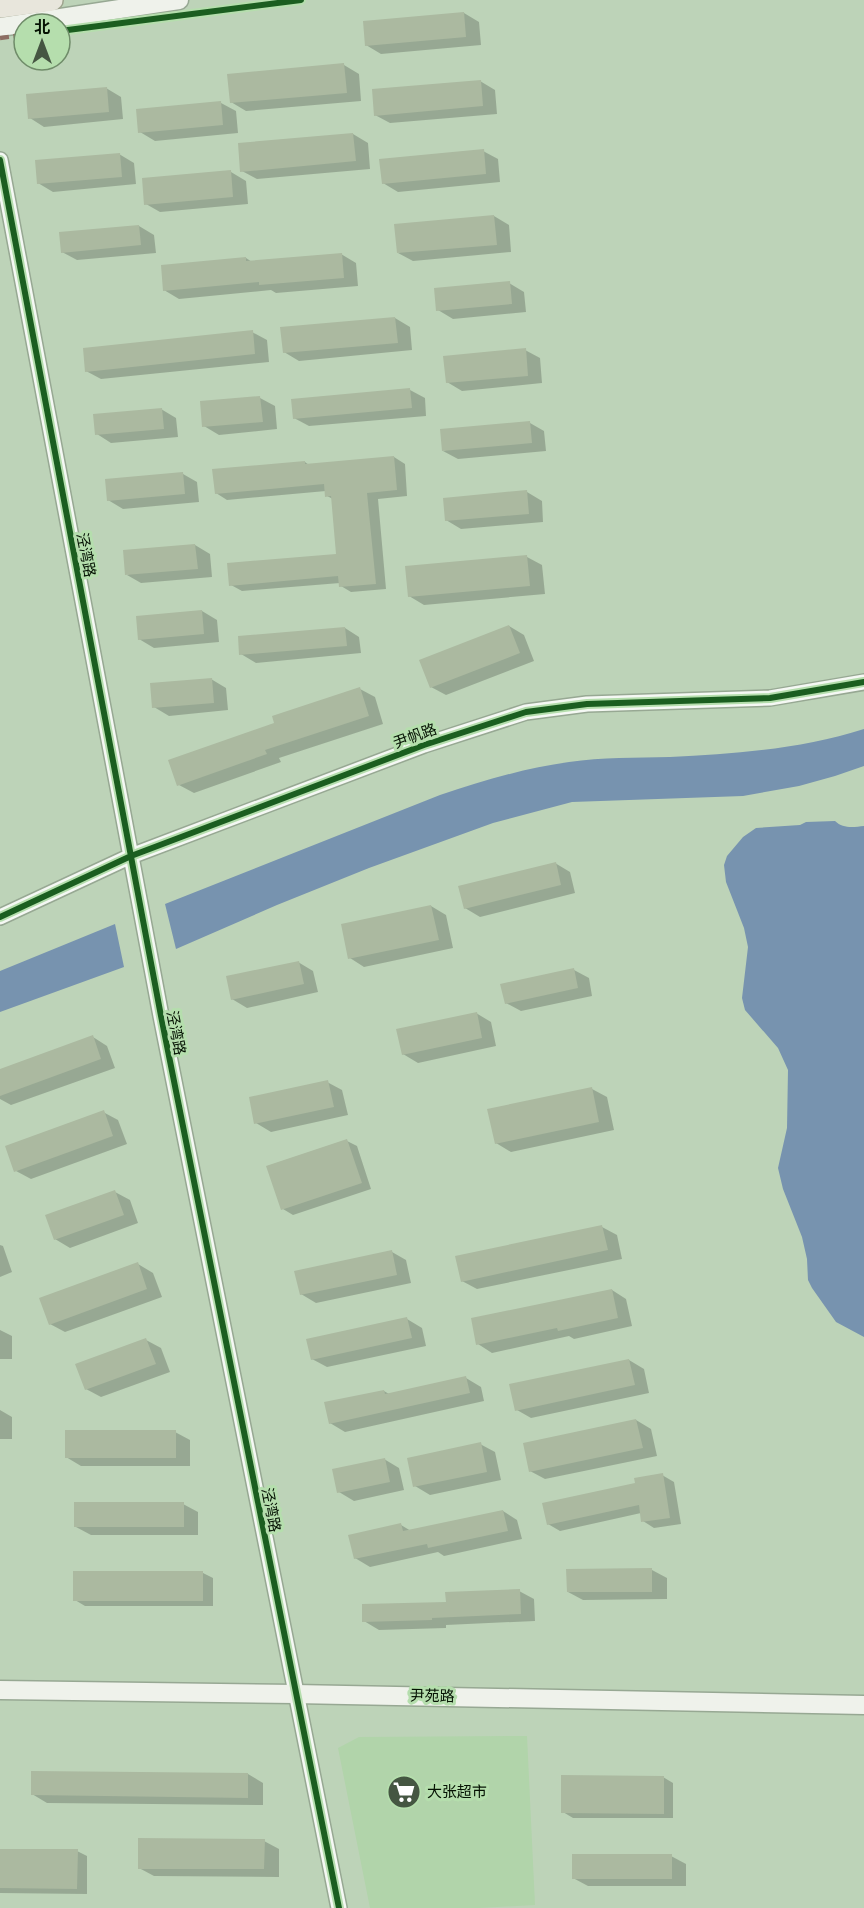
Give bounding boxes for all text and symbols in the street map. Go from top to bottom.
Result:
north arrow [12,12,72,72]
text: 北 [34,18,50,37]
street label: 泾湾路 [73,531,99,579]
street label: 尹帆路 [391,720,439,752]
street label: 泾湾路 [163,1009,189,1057]
street label: 泾湾路 [258,1486,284,1534]
street label: 尹苑路 [409,1687,455,1705]
supermarket icon: 大张超市 [386,1774,422,1810]
place label: 大张超市 [427,1783,487,1801]

